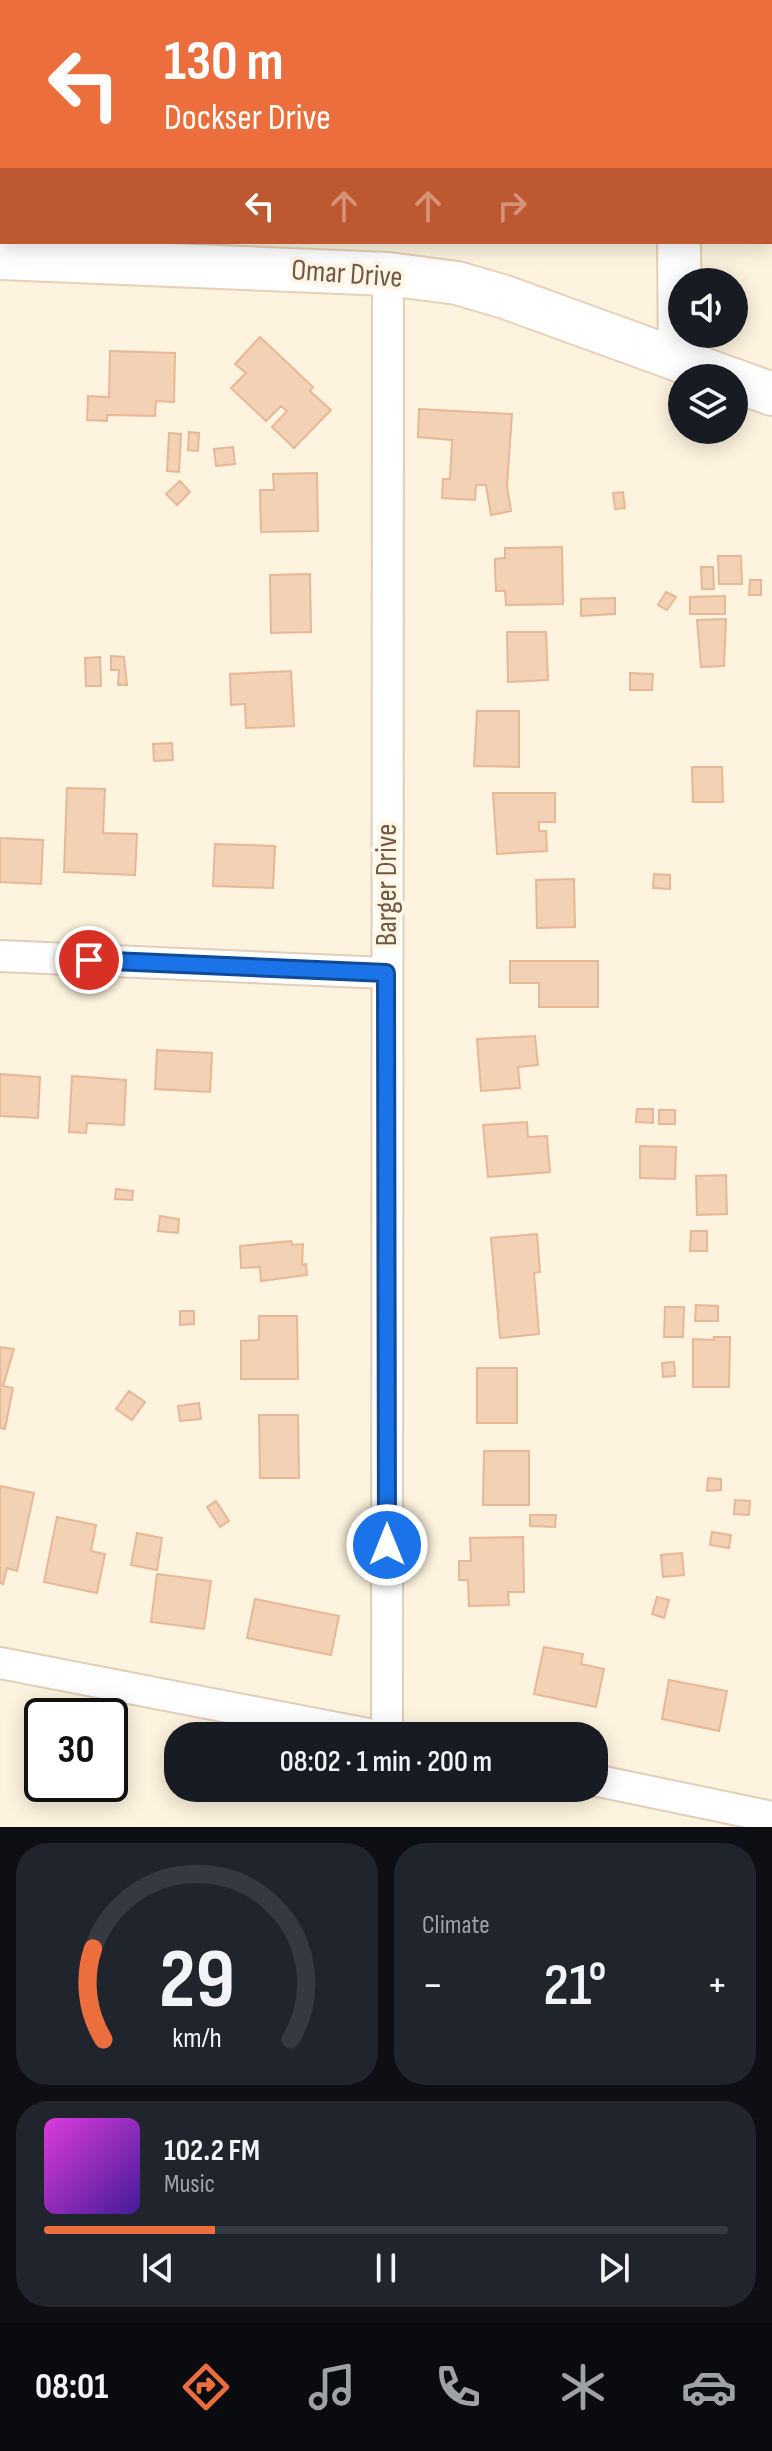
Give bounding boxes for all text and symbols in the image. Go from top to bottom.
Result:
text: 130 m [164,29,284,96]
icon: left [32,32,136,136]
text: Dockser Drive [164,97,331,140]
icon: left [238,184,282,228]
icon: ahead [322,184,366,228]
icon: ahead [406,184,450,228]
icon: right [490,184,534,228]
street label: Omar Drive [290,252,404,296]
map controls [668,268,748,444]
button: sound [668,268,748,348]
button: layers [668,364,748,444]
street label: Barger Drive [369,824,405,946]
pin [55,926,123,994]
icon: arrive [67,938,111,982]
position arrow [345,1503,429,1587]
speed limit sign: 30 [24,1698,128,1802]
text: 08:02 · 1 min · 200 m [280,1744,492,1780]
text: Climate [422,1910,490,1941]
text: 29 [159,1931,235,2031]
text: 21° [543,1950,607,2022]
text: − [422,1959,444,2012]
text: + [706,1959,728,2012]
text: km/h [172,2021,222,2056]
text: 102.2 FM [164,2133,260,2169]
text: Music [164,2169,215,2200]
icon: previous [136,2246,180,2290]
icon: pause [364,2246,408,2290]
icon: next [592,2246,636,2290]
icon: directions [178,2359,234,2415]
icon: music [304,2359,360,2415]
icon: phone [430,2359,486,2415]
icon: climate [555,2359,611,2415]
icon: car [681,2359,737,2415]
text: 08:01 [35,2366,108,2409]

